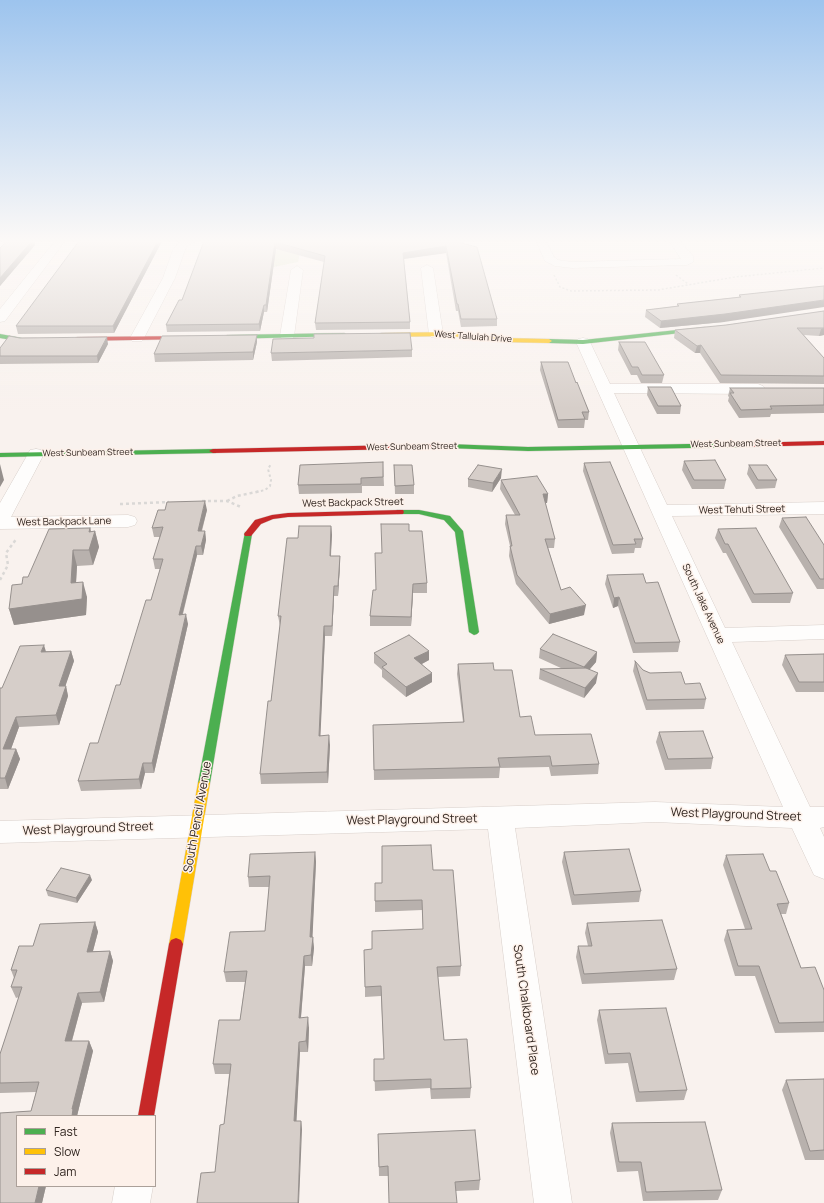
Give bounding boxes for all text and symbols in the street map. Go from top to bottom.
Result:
street label: West Tallulah Drive [434,329,512,345]
street label: West Sunbeam Street [690,438,782,450]
street label: West Sunbeam Street [366,441,458,453]
street label: West Sunbeam Street [42,447,134,459]
street label: West Backpack Street [302,496,404,510]
street label: West Tehuti Street [699,503,785,517]
street label: West Backpack Lane [17,515,111,529]
street label: South Jake Avenue [679,562,727,646]
street label: South Pencil Avenue [181,760,215,874]
street label: West Playground Street [670,806,802,824]
street label: West Playground Street [346,812,478,828]
street label: West Playground Street [22,820,154,838]
street label: South Chalkboard Place [510,944,542,1076]
legend [16,1115,156,1187]
text: Fast [54,1123,78,1140]
text: Slow [54,1143,80,1160]
text: Jam [54,1163,76,1180]

